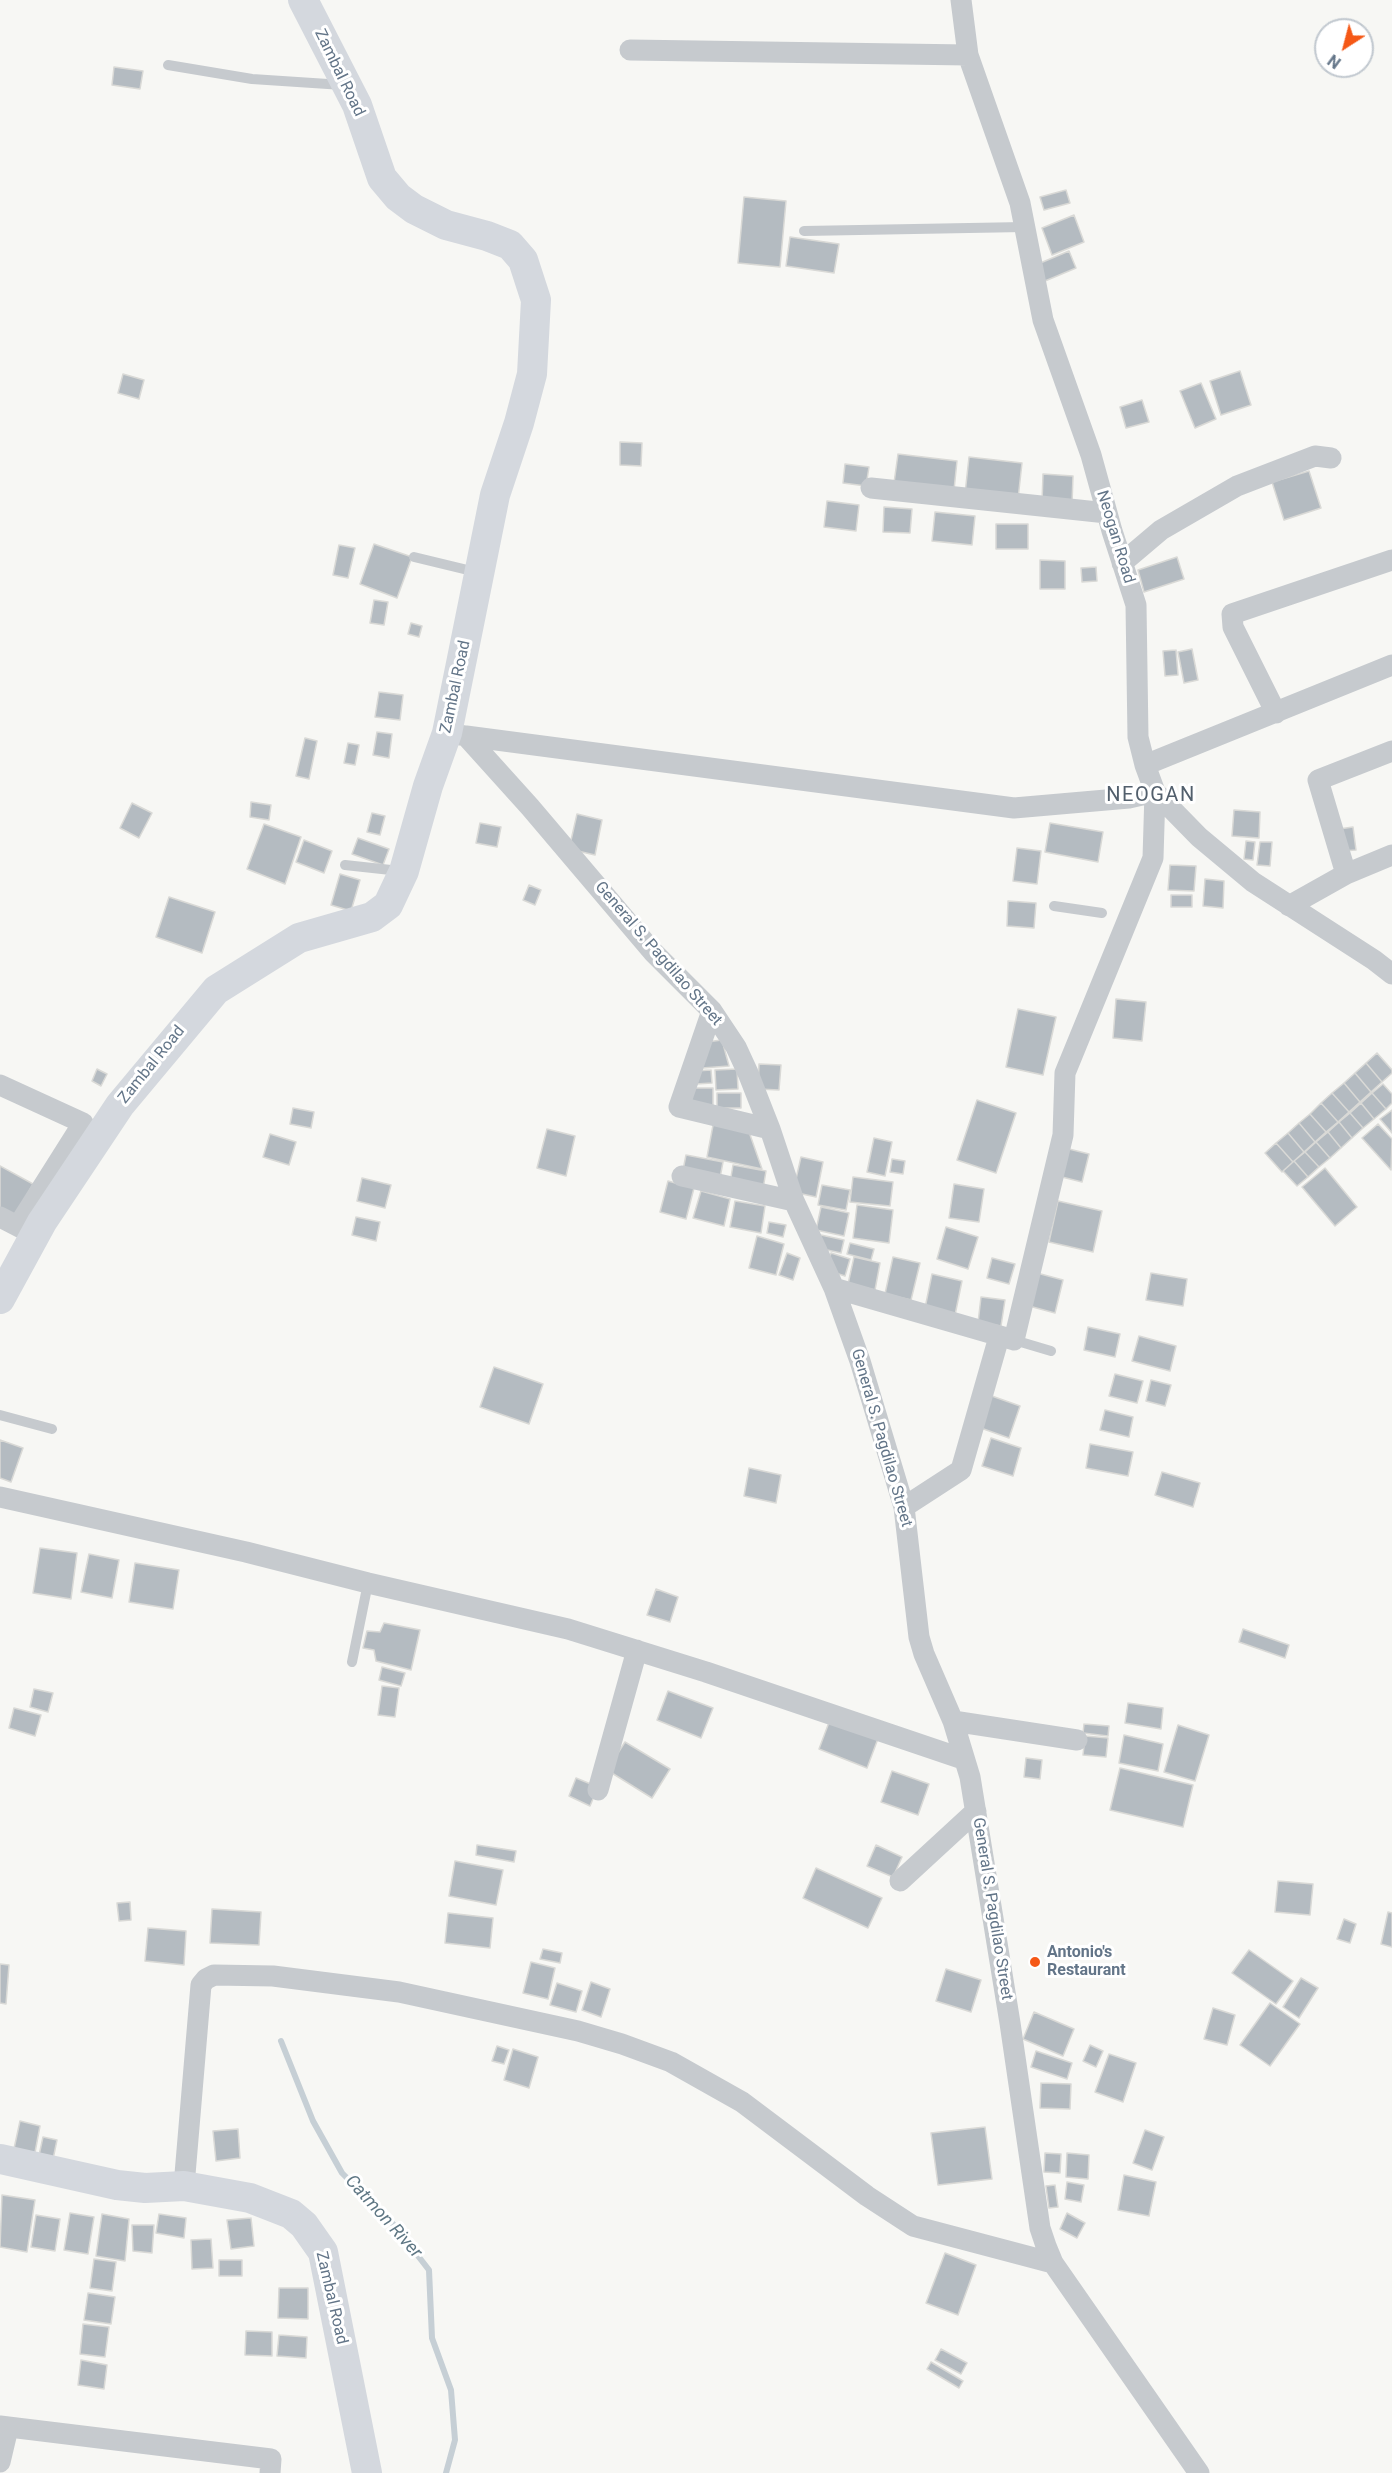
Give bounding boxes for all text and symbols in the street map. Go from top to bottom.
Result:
north arrow [1314,18,1374,78]
street label: Zambal Road [310,26,368,120]
text: N [1324,50,1344,72]
street label: Neogan Road [1092,488,1138,586]
street label: Zambal Road [437,639,475,735]
district label: NEOGAN [1106,784,1196,808]
street label: General S. Pagdilao Street [590,878,726,1030]
street label: Zambal Road [115,1022,189,1108]
street label: General S. Pagdilao Street [846,1347,916,1529]
street label: General S. Pagdilao Street [968,1816,1016,2002]
place label: Antonio's Restaurant [1047,1943,1126,1981]
marker: Antonio's Restaurant [1028,1955,1042,1969]
water label: Catmon River [340,2171,426,2263]
street label: Zambal Road [311,2250,351,2346]

